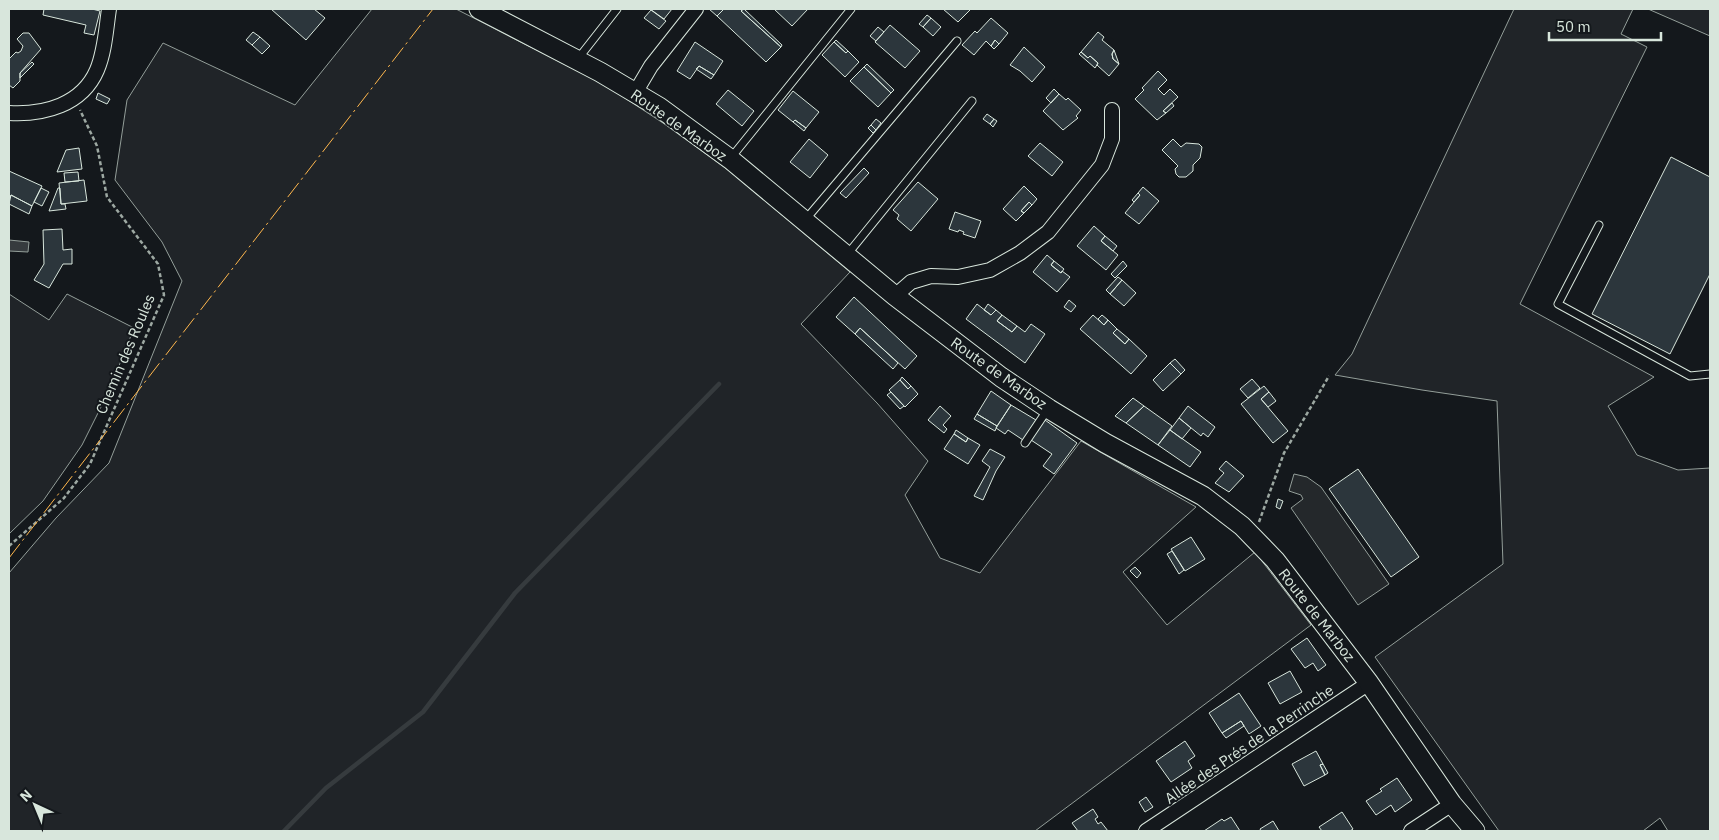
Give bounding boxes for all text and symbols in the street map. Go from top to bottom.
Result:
scale bar [1549,10,1662,42]
text: 50 m [1556,17,1591,36]
street label: Route de Marboz [627,85,731,165]
street label: Chemin des Roules [91,291,159,417]
street label: Route de Marboz [947,333,1051,413]
street label: Route de Marboz [1275,564,1359,666]
street label: Allée des Prés de la Perrinche [1161,680,1337,808]
north arrow [10,780,60,830]
text: N [16,786,36,806]

